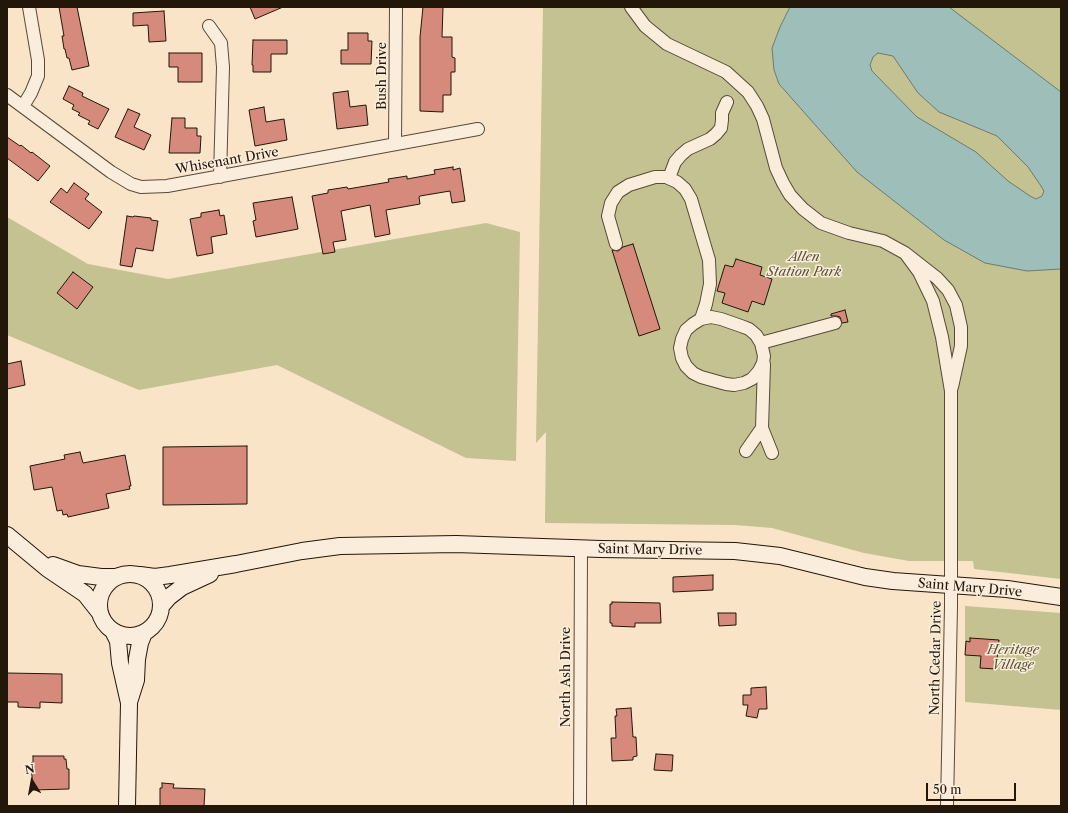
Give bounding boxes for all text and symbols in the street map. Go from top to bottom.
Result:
street label: Bush Drive [374,42,390,110]
street label: Whisenant Drive [174,144,280,178]
park label: Allen Station Park [767,249,841,280]
street label: Saint Mary Drive [598,541,702,559]
street label: Saint Mary Drive [917,576,1023,600]
street label: North Cedar Drive [927,600,945,716]
street label: North Ash Drive [558,627,574,727]
park label: Heritage Village [987,642,1039,673]
north arrow [12,761,52,801]
text: N [24,761,36,777]
scale bar [928,775,1018,801]
text: 50 m [933,782,962,797]

